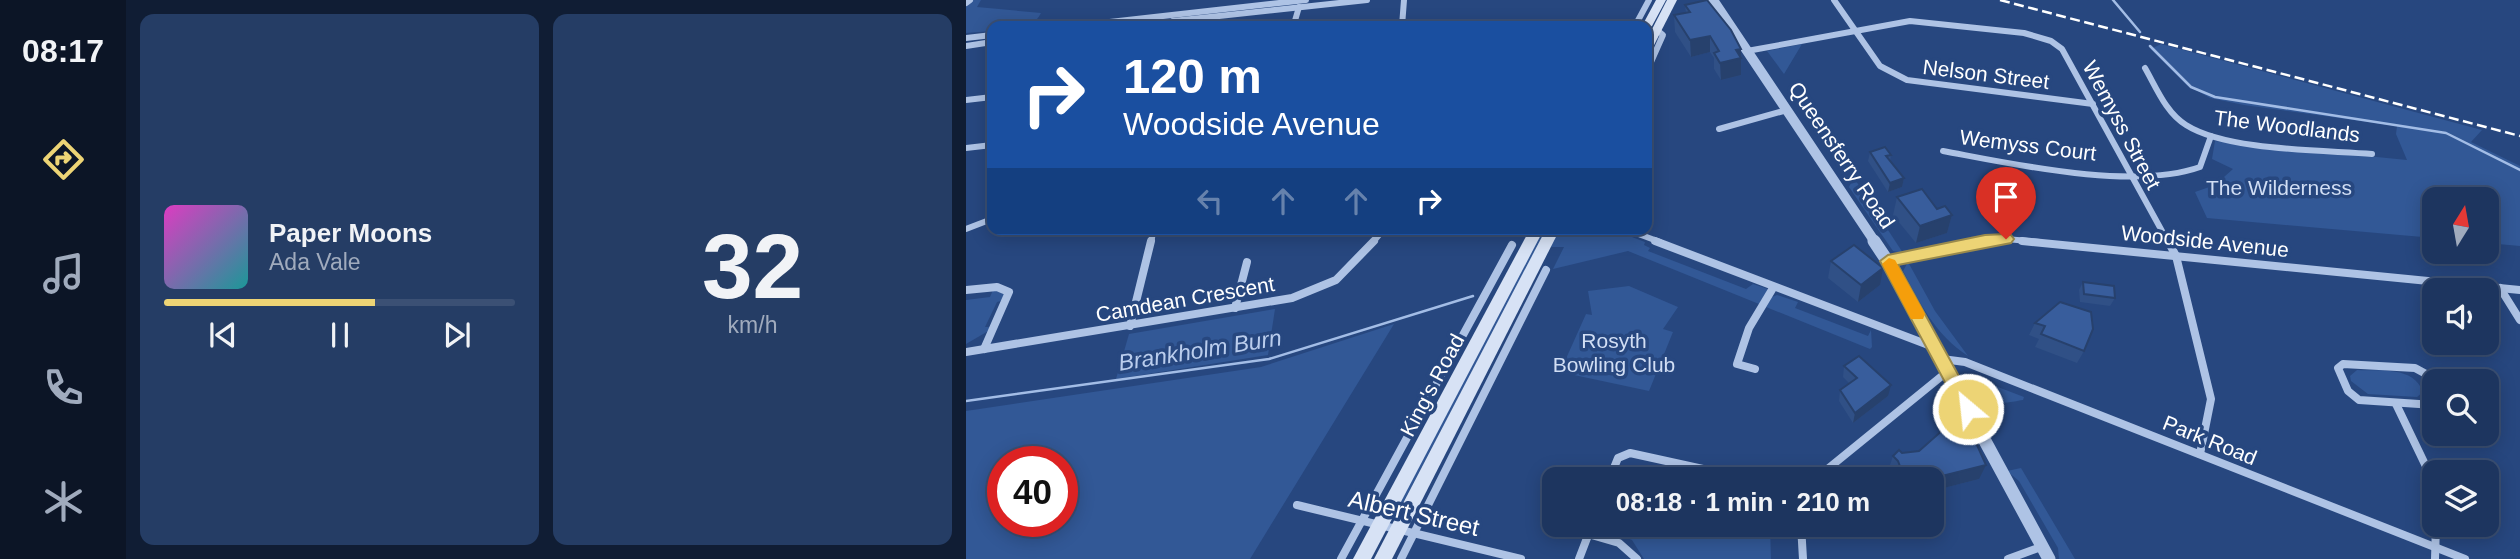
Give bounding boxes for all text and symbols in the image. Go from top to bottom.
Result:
text: 08:17 [22,33,104,69]
icon: right [1008,49,1099,140]
text: 120 m [1123,49,1262,103]
street label: Nelson Street [1921,55,2051,93]
street label: Wemyss Street [2079,57,2166,193]
street label: Queensferry Road [1784,77,1900,233]
text: Woodside Avenue [1123,106,1380,142]
street label: The Woodlands [2213,106,2361,146]
street label: Wemyss Court [1958,125,2098,165]
icon: directions [39,135,88,184]
pin [1976,167,2036,239]
park label: The Wilderness [2206,176,2352,199]
icon: arrive [1987,178,2025,216]
icon: left [1191,182,1229,220]
icon: ahead [1264,182,1302,220]
icon: ahead [1337,182,1375,220]
icon: right [1410,182,1448,220]
north arrow [2422,187,2499,264]
map controls [2422,187,2499,537]
text: 32 [702,216,803,317]
text: Paper Moons [269,218,432,248]
street label: Woodside Avenue [2120,221,2290,261]
icon: music [39,249,88,298]
text: Ada Vale [269,249,361,275]
street label: Camdean Crescent [1094,272,1276,326]
button: sound [2422,278,2499,355]
text: km/h [728,312,777,338]
icon: previous [204,316,242,354]
icon: pause [321,316,359,354]
icon: next [438,316,476,354]
water label: Brankholm Burn [1117,324,1283,376]
park label: Rosyth Bowling Club [1553,329,1675,376]
street label: King's Road [1395,330,1469,440]
icon: phone [39,363,88,412]
button: search [2422,369,2499,446]
position arrow [1931,372,2005,446]
street label: Park Road [2160,411,2260,469]
speed limit sign: 40 [987,446,1078,537]
button: layers [2422,460,2499,537]
icon: climate [39,477,88,526]
street label: Albert Street [1346,485,1482,541]
text: 08:18 · 1 min · 210 m [1616,487,1870,517]

